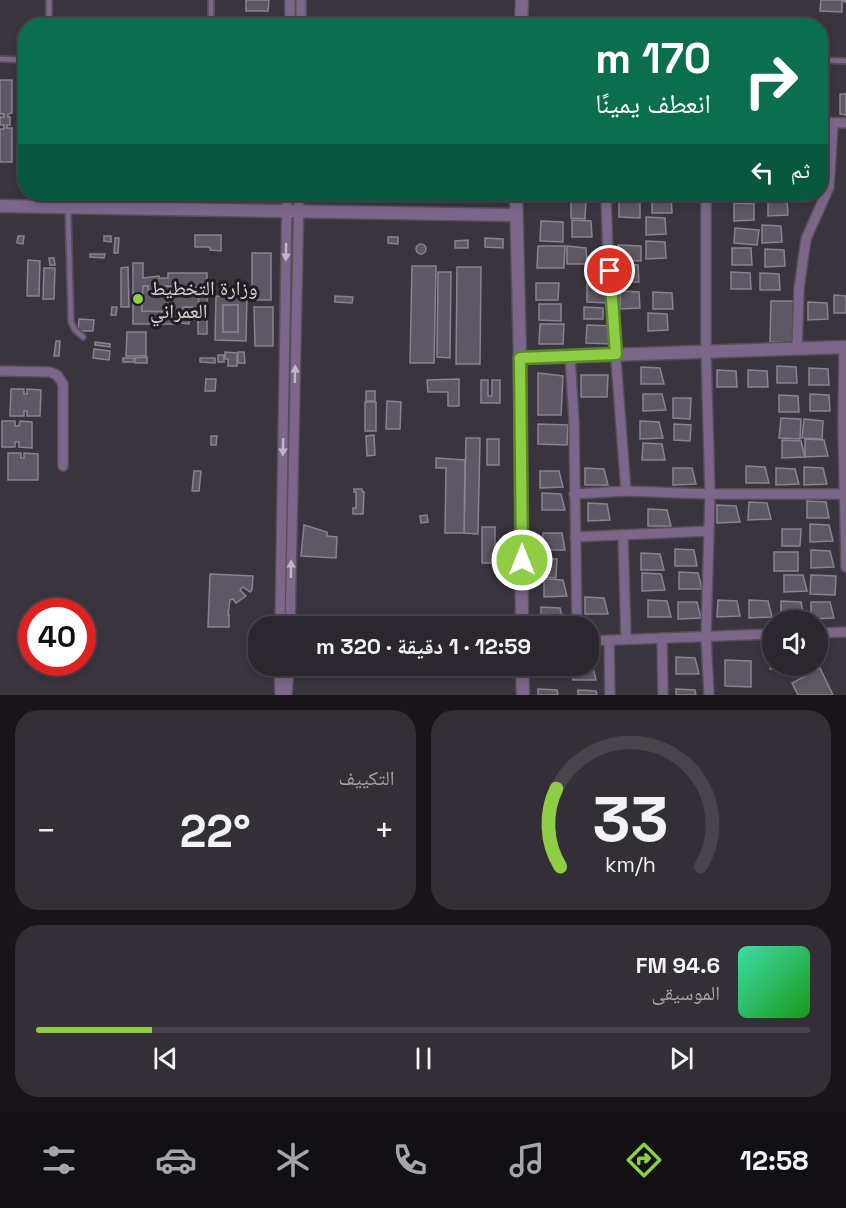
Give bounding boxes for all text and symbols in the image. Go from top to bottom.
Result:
text: 170 m [595,32,711,85]
icon: right [732,42,810,120]
text: انعطف يمينًا [595,86,711,121]
icon: left [746,156,779,189]
text: ثم [791,156,810,184]
one-way arrow [281,242,291,261]
pin [584,245,635,296]
icon: arrive [593,254,626,287]
place label: وزارة التخطيط العمراني [150,275,258,327]
marker: وزارة التخطيط العمراني [131,292,145,306]
one-way arrow [291,364,300,383]
one-way arrow [278,437,288,456]
position arrow [490,528,554,592]
one-way arrow [287,559,296,578]
speed limit sign: 40 [18,598,96,676]
map controls [762,610,828,676]
button: sound [762,610,828,676]
text: 12:59 · 1 دقيقة · 320 m [316,632,531,660]
text: التكييف [338,765,395,791]
text: 33 [593,780,669,859]
text: 22° [180,803,251,860]
text: − [36,810,56,852]
text: + [374,810,394,852]
text: km/h [605,851,656,878]
text: 94.6 FM [636,951,720,979]
text: الموسيقى [652,980,720,1006]
icon: previous [149,1042,182,1075]
icon: pause [407,1042,440,1075]
icon: next [665,1042,698,1075]
icon: filters [38,1139,80,1181]
icon: car [155,1139,197,1181]
icon: climate [272,1139,314,1181]
icon: phone [389,1139,431,1181]
icon: music [506,1139,548,1181]
icon: directions [623,1139,665,1181]
text: 12:58 [740,1143,808,1178]

